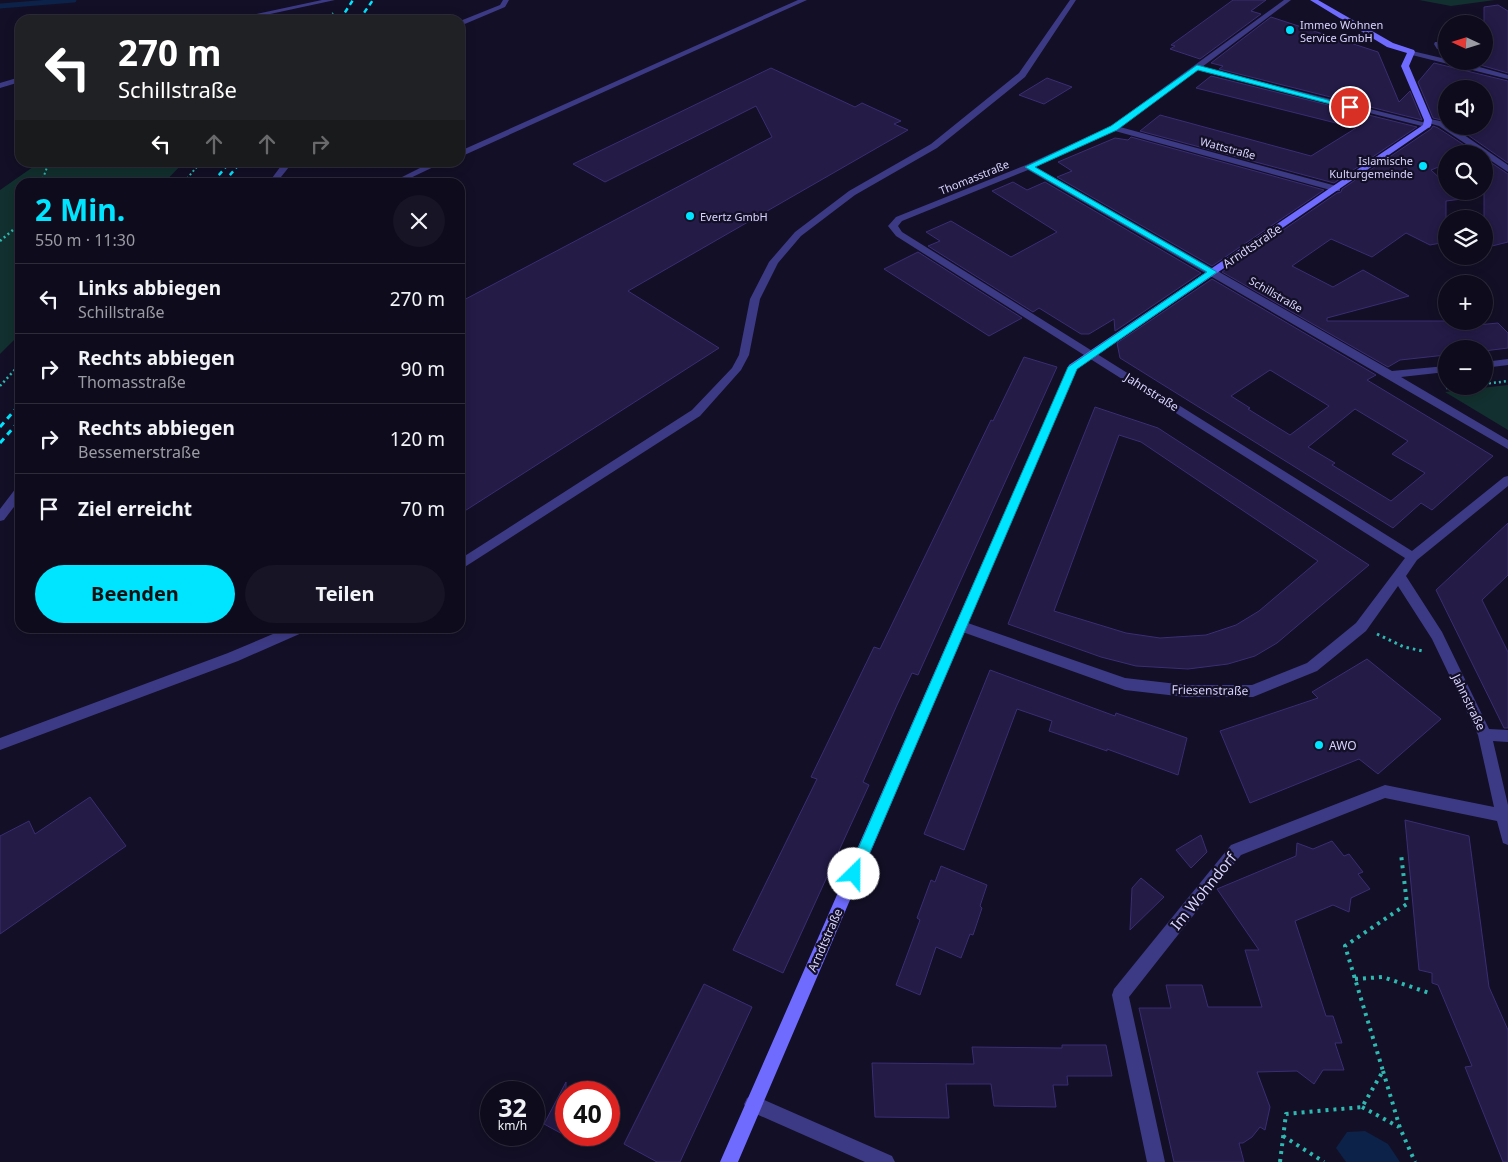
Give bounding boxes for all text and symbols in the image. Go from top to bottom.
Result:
north arrow [1438,15,1492,70]
map controls [1438,15,1493,395]
place label: Immeo Wohnen Service GmbH [1300,17,1383,45]
marker: Immeo Wohnen Service GmbH [1284,24,1296,36]
text: 270 m [118,29,221,76]
icon: left [35,35,100,100]
text: Schillstraße [118,74,237,104]
button: sound [1438,80,1493,135]
pin [1329,86,1371,128]
icon: arrive [1336,93,1364,121]
icon: left [147,130,175,158]
icon: ahead [200,130,228,158]
icon: ahead [253,130,281,158]
icon: right [306,130,334,158]
street label: Wattstraße [1199,133,1257,163]
button: search [1438,145,1493,200]
place label: Islamische Kulturgemeinde [1329,153,1413,181]
street label: Thomasstraße [937,156,1011,198]
marker: Islamische Kulturgemeinde [1417,160,1429,172]
text: 2 Min. [35,189,125,230]
button: close [393,195,445,247]
place label: Evertz GmbH [700,209,768,224]
marker: Evertz GmbH [684,210,696,222]
button: layers [1438,210,1493,265]
street label: Arndtstraße [1219,220,1285,272]
text: 550 m · 11:30 [35,229,135,251]
street label: Schillstraße [1246,273,1306,315]
text: Links abbiegen [78,275,221,301]
button: + [1438,275,1493,330]
icon: left [35,285,63,313]
text: 270 m [390,286,445,312]
text: Schillstraße [78,301,165,323]
button: − [1438,340,1493,395]
text: Rechts abbiegen [78,345,235,371]
icon: right [35,355,63,383]
text: 90 m [401,356,445,382]
street label: Jahnstraße [1121,368,1182,415]
text: Thomasstraße [78,371,186,393]
text: Rechts abbiegen [78,415,235,441]
icon: right [35,425,63,453]
text: 120 m [390,426,445,452]
text: Bessemerstraße [78,441,200,463]
icon: arrive [35,495,63,523]
text: Ziel erreicht [78,496,192,522]
text: 70 m [401,496,445,522]
button: Beenden [35,565,235,623]
button: Teilen [245,565,445,623]
street label: Jahnstraße [1448,670,1490,733]
street label: Friesenstraße [1171,681,1249,699]
place label: AWO [1329,737,1357,754]
marker: AWO [1313,739,1325,751]
position arrow [827,847,879,899]
street label: Im Wohndorf [1166,848,1241,934]
street label: Arndtstraße [803,905,847,974]
speed limit sign: 40 [555,1081,620,1146]
text: 32 [498,1090,527,1124]
text: km/h [498,1117,527,1134]

